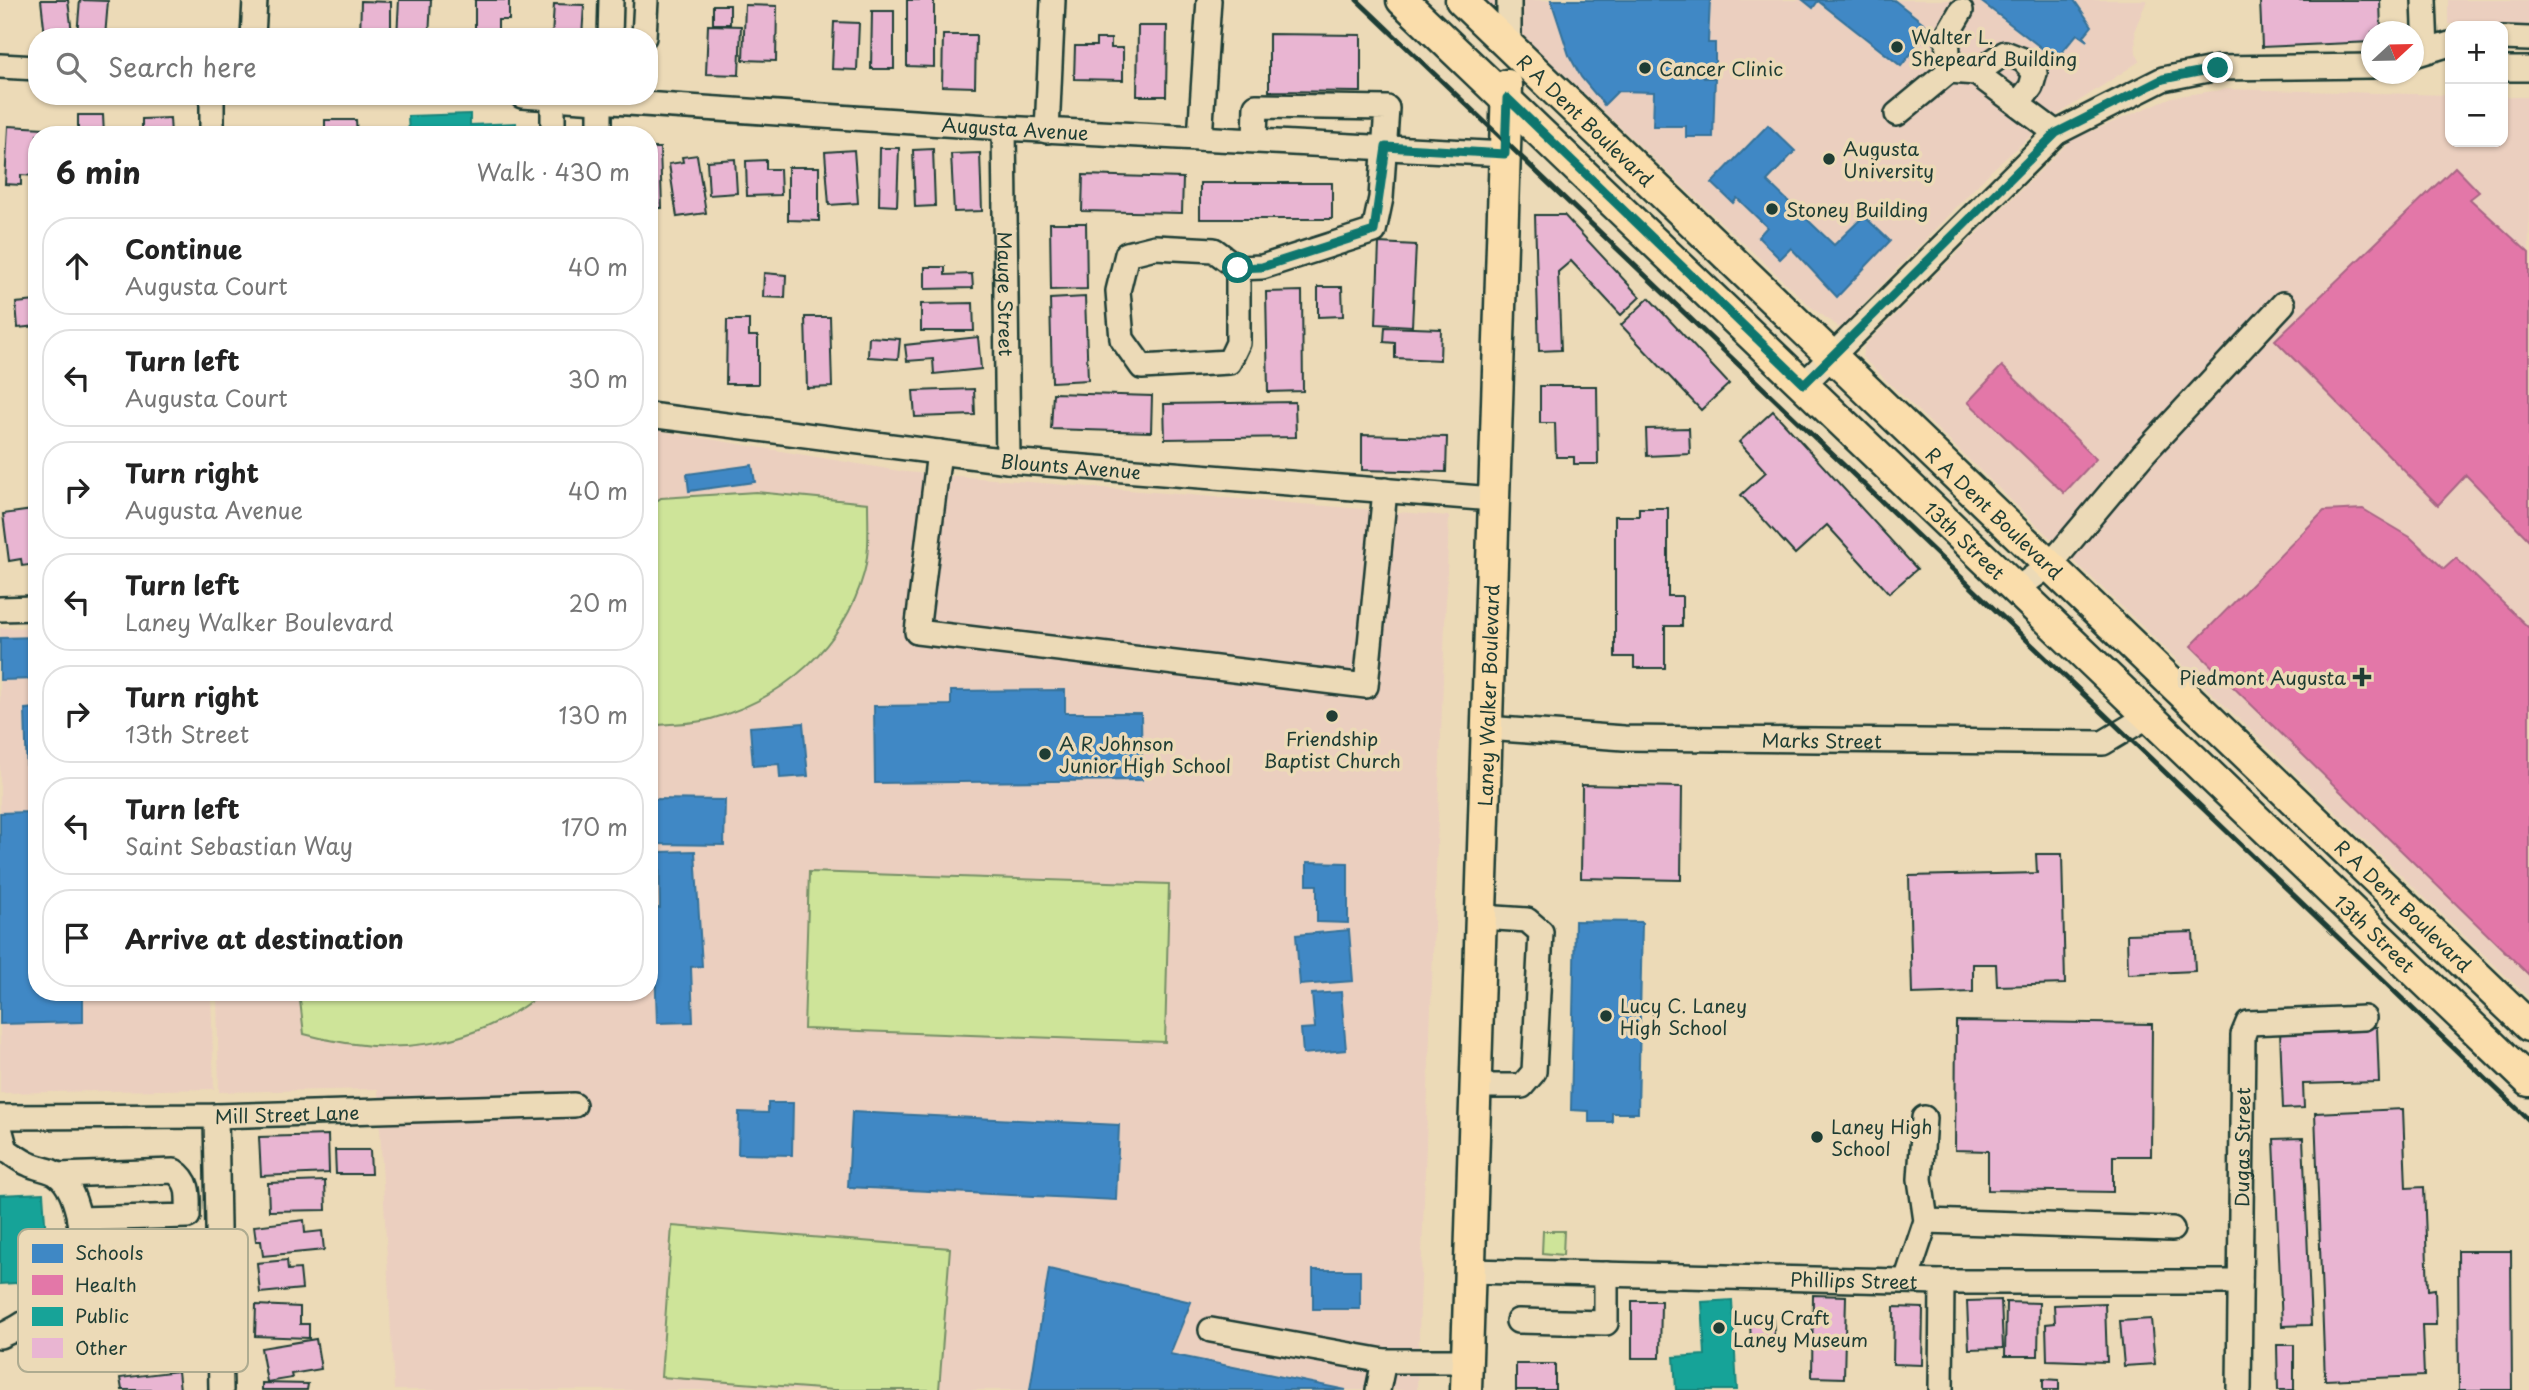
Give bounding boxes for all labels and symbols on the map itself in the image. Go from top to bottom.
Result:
north arrow [2361,21,2424,84]
place label: Walter L. Shepeard Building [1911,22,2077,72]
marker: Walter L. Shepeard Building [1889,39,1905,55]
street label: R A Dent Boulevard [1511,47,1661,193]
route end [2202,52,2233,83]
place label: Cancer Clinic [1659,54,1783,82]
marker: Cancer Clinic [1637,60,1653,76]
street label: Augusta Avenue [941,110,1089,146]
place label: Augusta University [1843,134,1934,184]
marker: Augusta University [1821,151,1837,167]
place label: Stoney Building [1786,195,1928,223]
marker: Stoney Building [1764,201,1780,217]
street label: Mauge Street [991,231,1021,357]
route start [1222,252,1253,283]
street label: R A Dent Boulevard [1920,440,2070,585]
street label: Blounts Avenue [999,446,1142,485]
street label: 13th Street [1918,494,2012,586]
street label: Laney Walker Boulevard [1470,584,1505,807]
place label: Piedmont Augusta [2179,663,2346,691]
marker: Piedmont Augusta [2352,667,2372,687]
marker: Friendship Baptist Church [1324,708,1340,724]
place label: Friendship Baptist Church [1263,724,1401,774]
street label: Marks Street [1761,725,1882,755]
place label: A R Johnson Junior High School [1059,729,1231,779]
marker: A R Johnson Junior High School [1037,746,1053,762]
street label: R A Dent Boulevard [2329,833,2478,978]
street label: 13th Street [2328,887,2422,979]
place label: Lucy C. Laney High School [1620,991,1747,1041]
marker: Lucy C. Laney High School [1598,1008,1614,1024]
street label: Dugas Street [2227,1087,2256,1207]
street label: Mill Street Lane [214,1098,360,1130]
place label: Laney High School [1831,1112,1933,1162]
marker: Laney High School [1809,1129,1825,1145]
legend [18,1229,248,1372]
text: Schools [75,1238,143,1266]
street label: Phillips Street [1790,1264,1918,1295]
text: Health [75,1270,137,1298]
text: Public [75,1301,129,1329]
place label: Lucy Craft Laney Museum [1733,1303,1868,1353]
marker: Lucy Craft Laney Museum [1711,1320,1727,1336]
text: Other [75,1333,127,1361]

